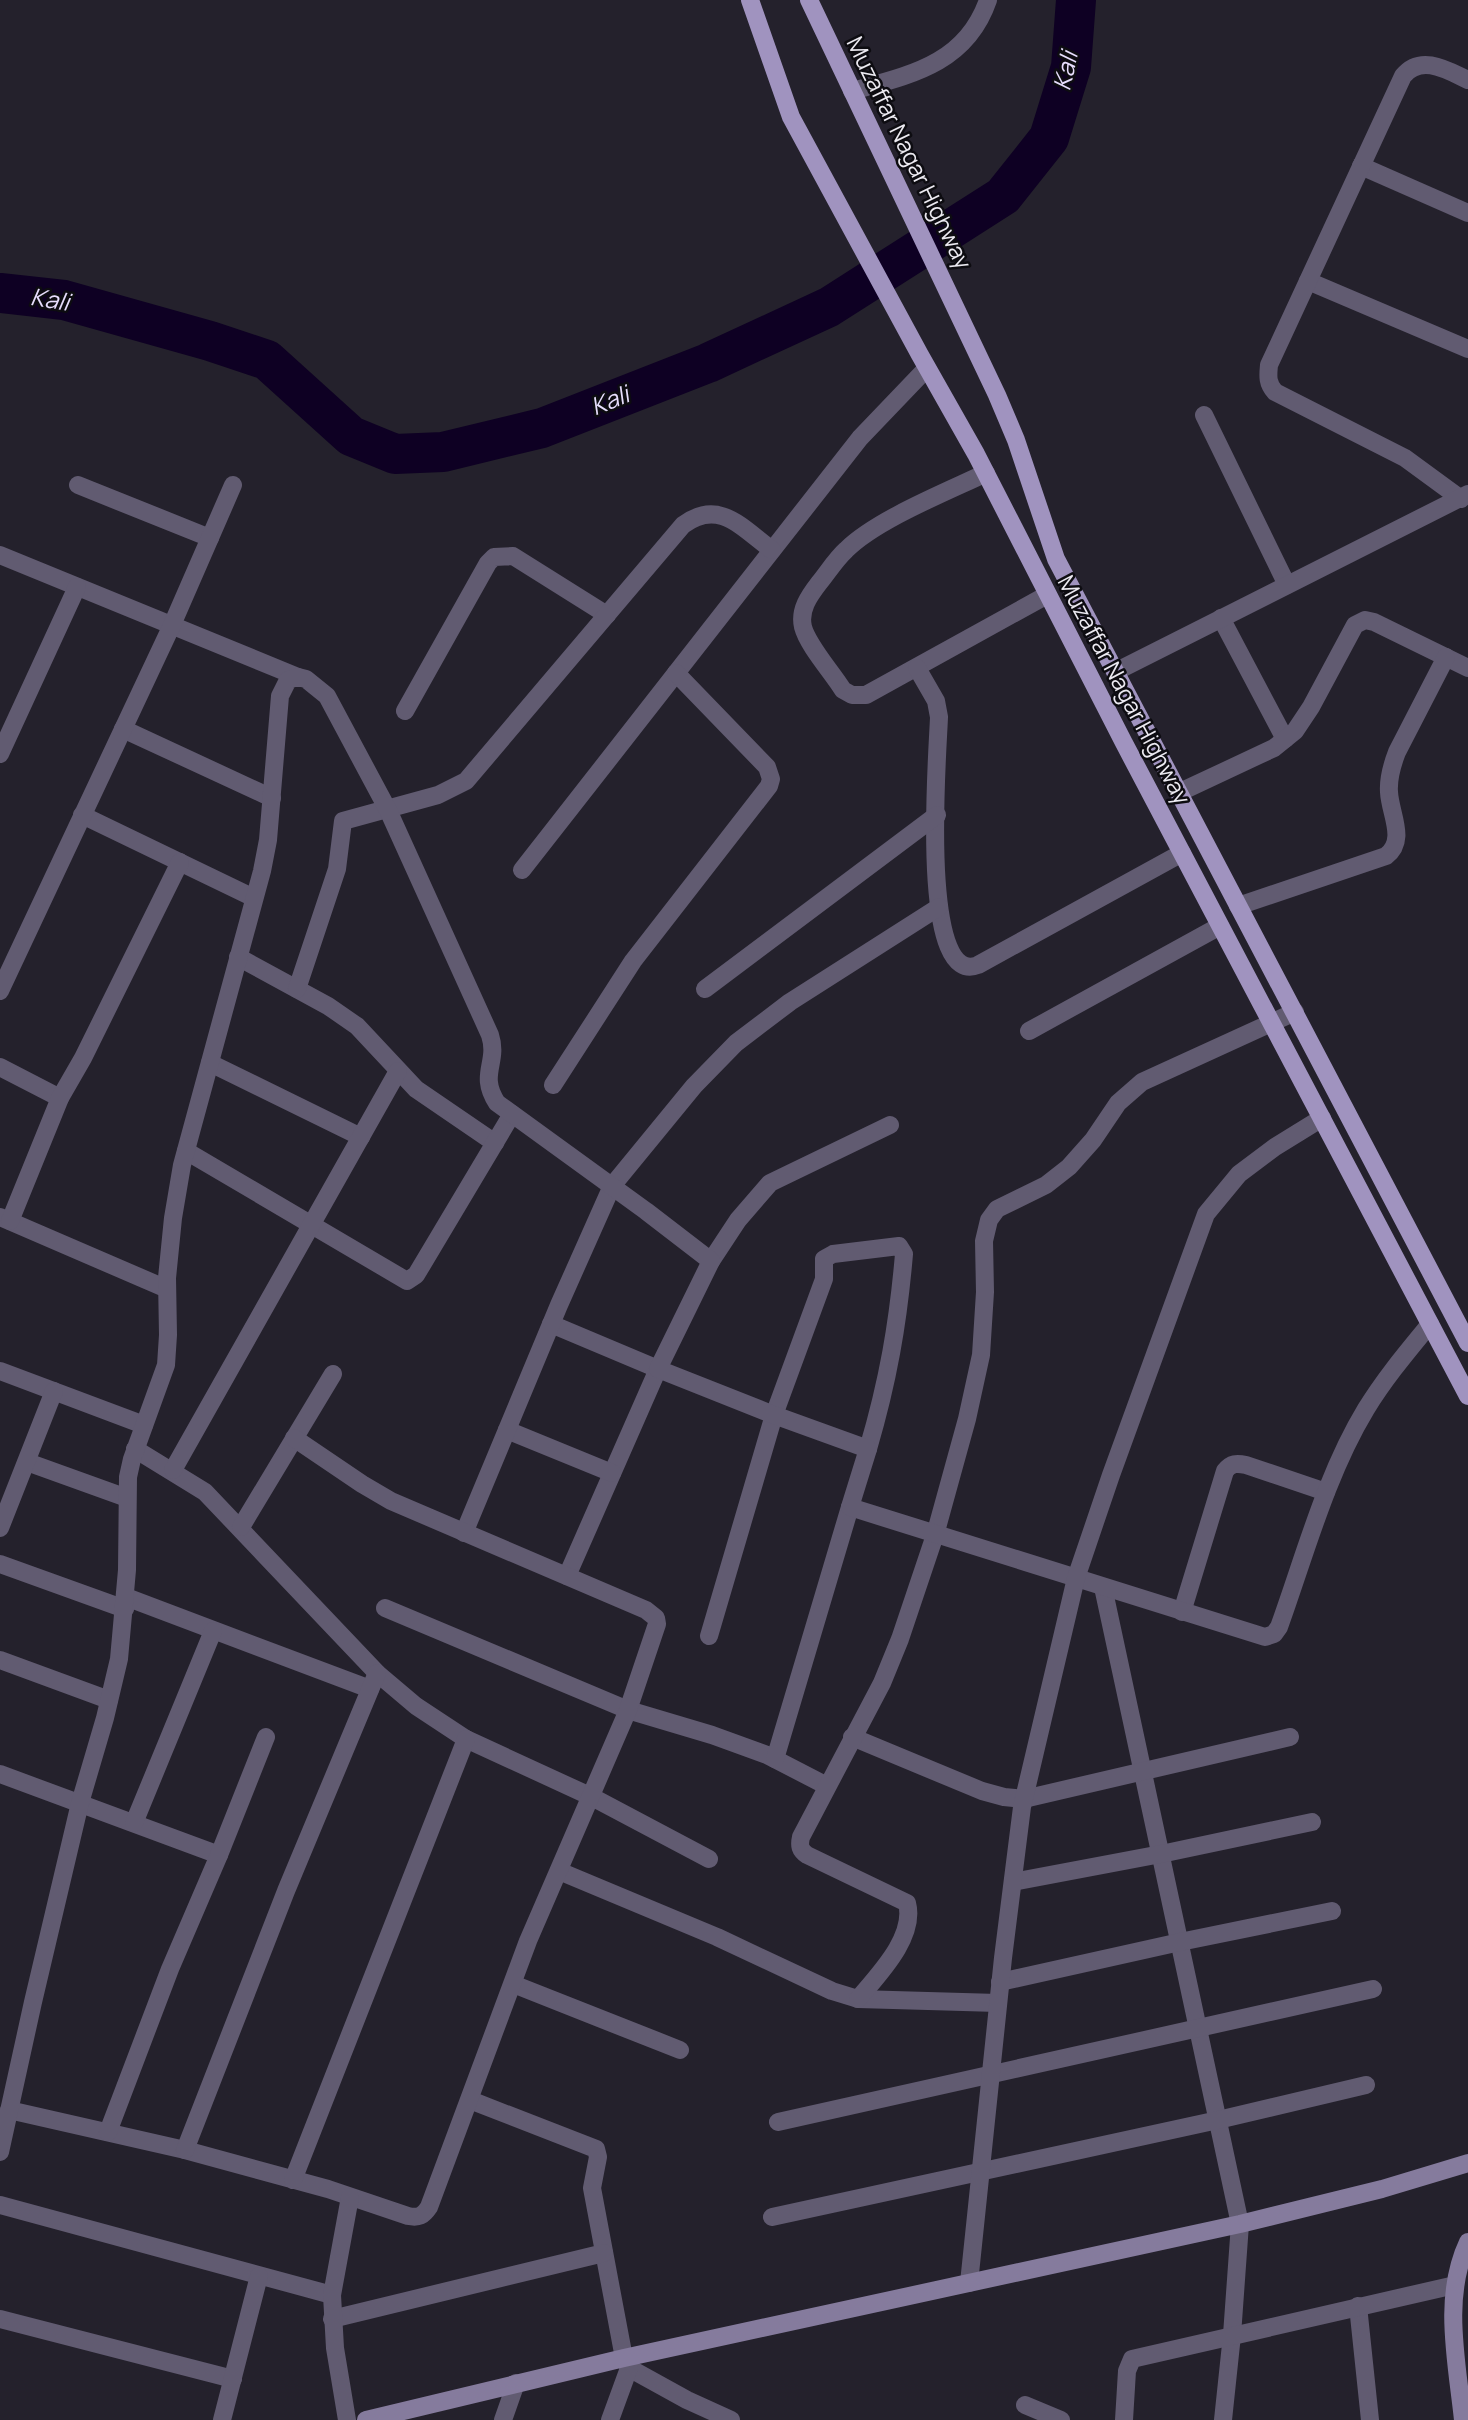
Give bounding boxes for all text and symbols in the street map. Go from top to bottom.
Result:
street label: Muzaffar Nagar Highway [840,31,980,274]
water label: Kali [1044,45,1085,93]
water label: Kali [28,279,75,318]
water label: Kali [585,376,637,422]
street label: Muzaffar Nagar Highway [1051,569,1199,810]

